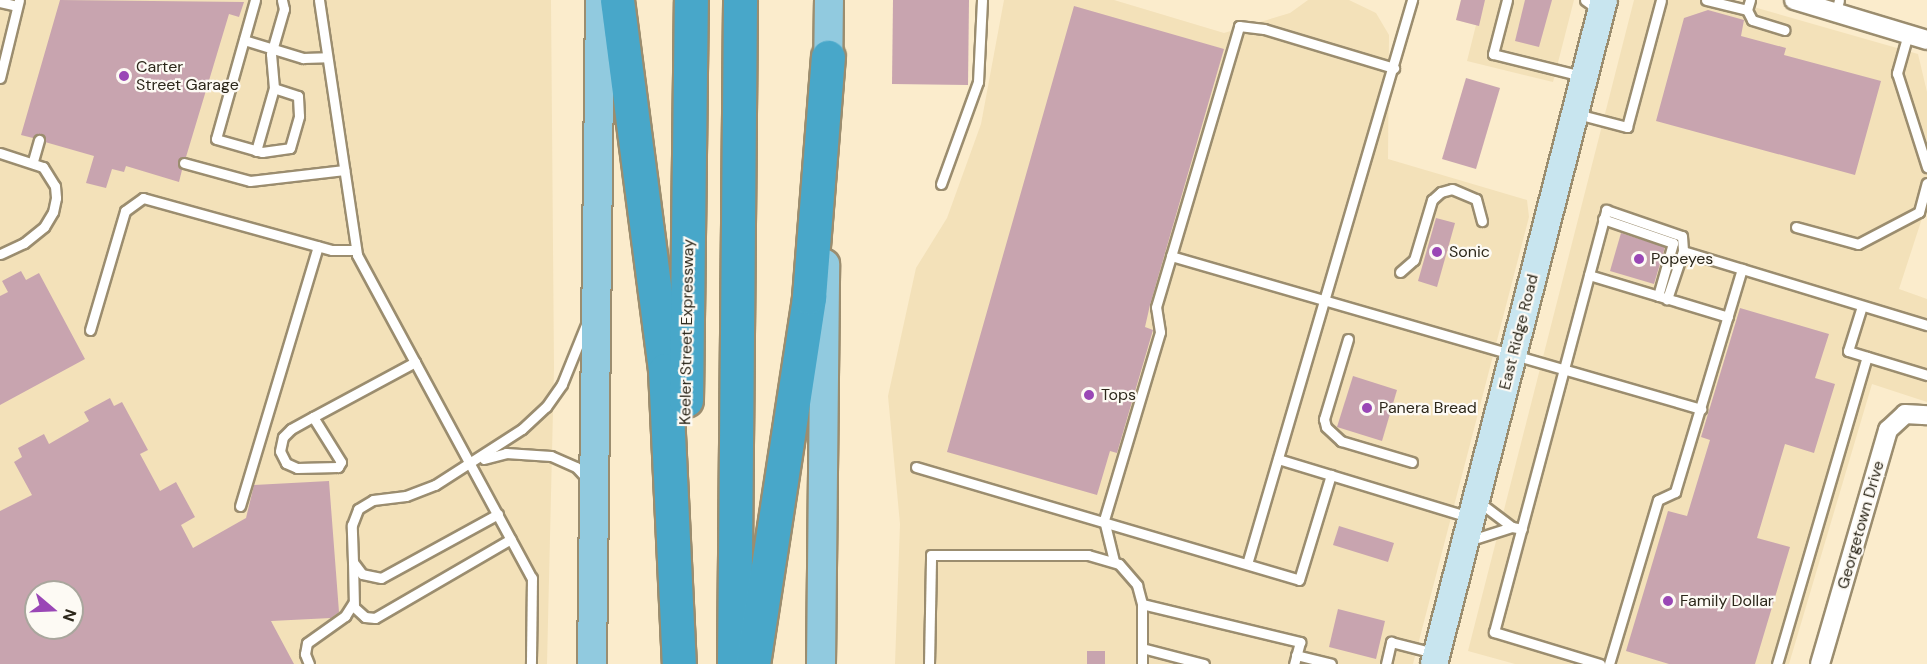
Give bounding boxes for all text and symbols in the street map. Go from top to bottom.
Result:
place label: Carter Street Garage [136,57,239,95]
marker: Carter Street Garage [117,69,131,83]
street label: Keeler Street Expressway [676,239,698,425]
place label: Sonic [1449,242,1490,262]
marker: Sonic [1430,245,1444,259]
place label: Popeyes [1651,249,1713,269]
marker: Popeyes [1632,252,1646,266]
street label: East Ridge Road [1495,272,1543,392]
place label: Tops [1101,385,1136,405]
marker: Tops [1082,388,1096,402]
place label: Panera Bread [1379,398,1477,418]
marker: Panera Bread [1360,401,1374,415]
street label: Georgetown Drive [1833,459,1889,591]
north arrow [24,580,84,640]
place label: Family Dollar [1680,591,1774,611]
marker: Family Dollar [1661,594,1675,608]
text: N [58,606,81,624]

